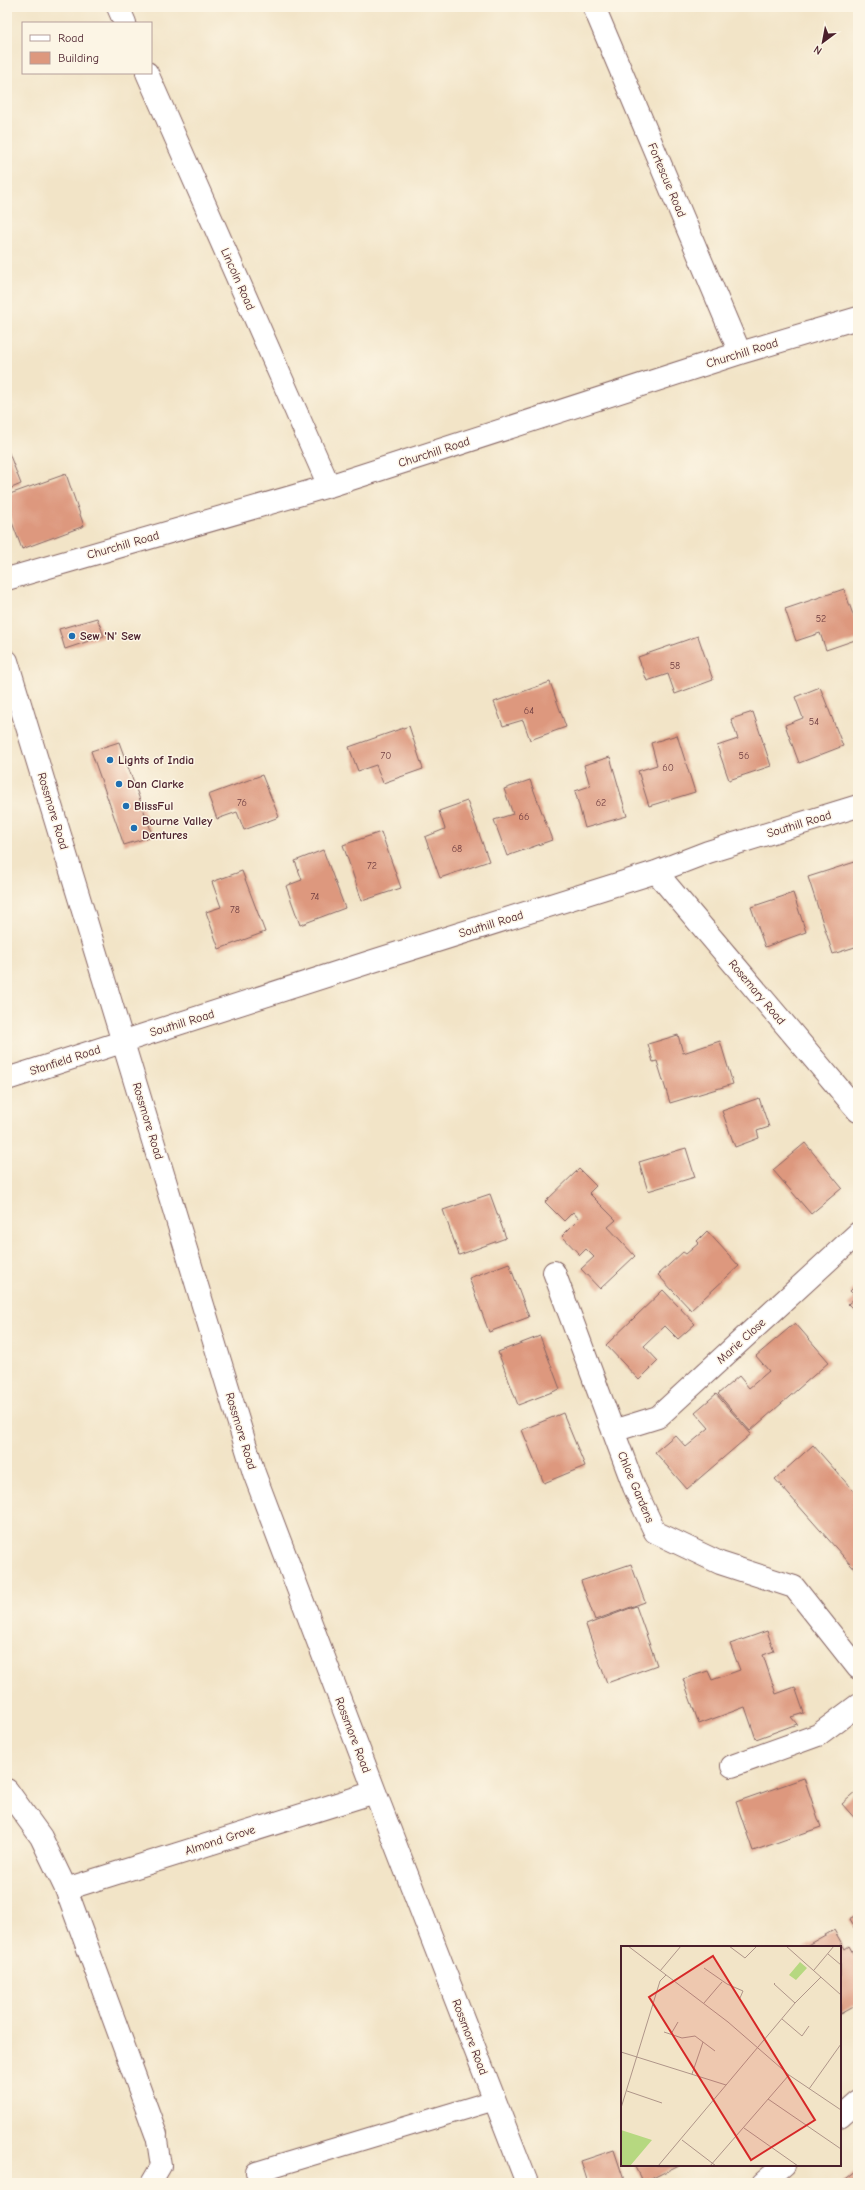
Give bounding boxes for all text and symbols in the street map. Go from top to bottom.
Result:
legend [22,22,152,74]
north arrow [803,22,843,62]
text: Road [58,31,84,45]
text: N [811,43,824,57]
text: Building [58,51,99,65]
street label: Fortescue Road [645,141,689,219]
street label: Lincoln Road [218,246,258,312]
street label: Churchill Road [704,335,780,371]
street label: Churchill Road [396,434,472,470]
street label: Churchill Road [85,528,161,562]
house number: 52 [816,613,826,625]
place label: Sew 'N' Sew [80,629,141,643]
marker: Sew 'N' Sew [67,631,77,641]
house number: 58 [670,660,680,672]
house number: 64 [524,705,534,717]
house number: 54 [809,716,819,728]
house number: 70 [381,750,391,762]
house number: 56 [739,750,749,762]
place label: Lights of India [118,753,194,767]
marker: Lights of India [105,755,115,765]
house number: 60 [662,762,674,774]
street label: Rossmore Road [35,771,71,851]
place label: Dan Clarke [127,777,184,791]
marker: Dan Clarke [114,779,124,789]
house number: 76 [237,797,247,809]
house number: 62 [596,797,606,809]
place label: BlissFul [134,799,173,813]
marker: BlissFul [121,801,131,811]
street label: Southill Road [765,808,833,840]
house number: 66 [519,811,529,823]
place label: Bourne Valley Dentures [142,814,213,842]
marker: Bourne Valley Dentures [129,823,139,833]
house number: 68 [452,843,462,855]
house number: 72 [367,860,377,872]
house number: 74 [311,891,320,903]
house number: 78 [230,904,240,916]
street label: Southill Road [457,908,525,940]
street label: Rosemary Road [726,957,788,1027]
street label: Southill Road [148,1007,216,1039]
street label: Stanfield Road [28,1042,102,1078]
street label: Rossmore Road [130,1081,166,1161]
street label: Marie Close [714,1315,768,1367]
street label: Rossmore Road [223,1391,259,1471]
street label: Chloe Gardens [615,1449,657,1525]
street label: Rossmore Road [332,1695,374,1775]
street label: Almond Grove [183,1822,257,1858]
inset map [621,1946,841,2166]
street label: Rossmore Road [449,1997,491,2077]

